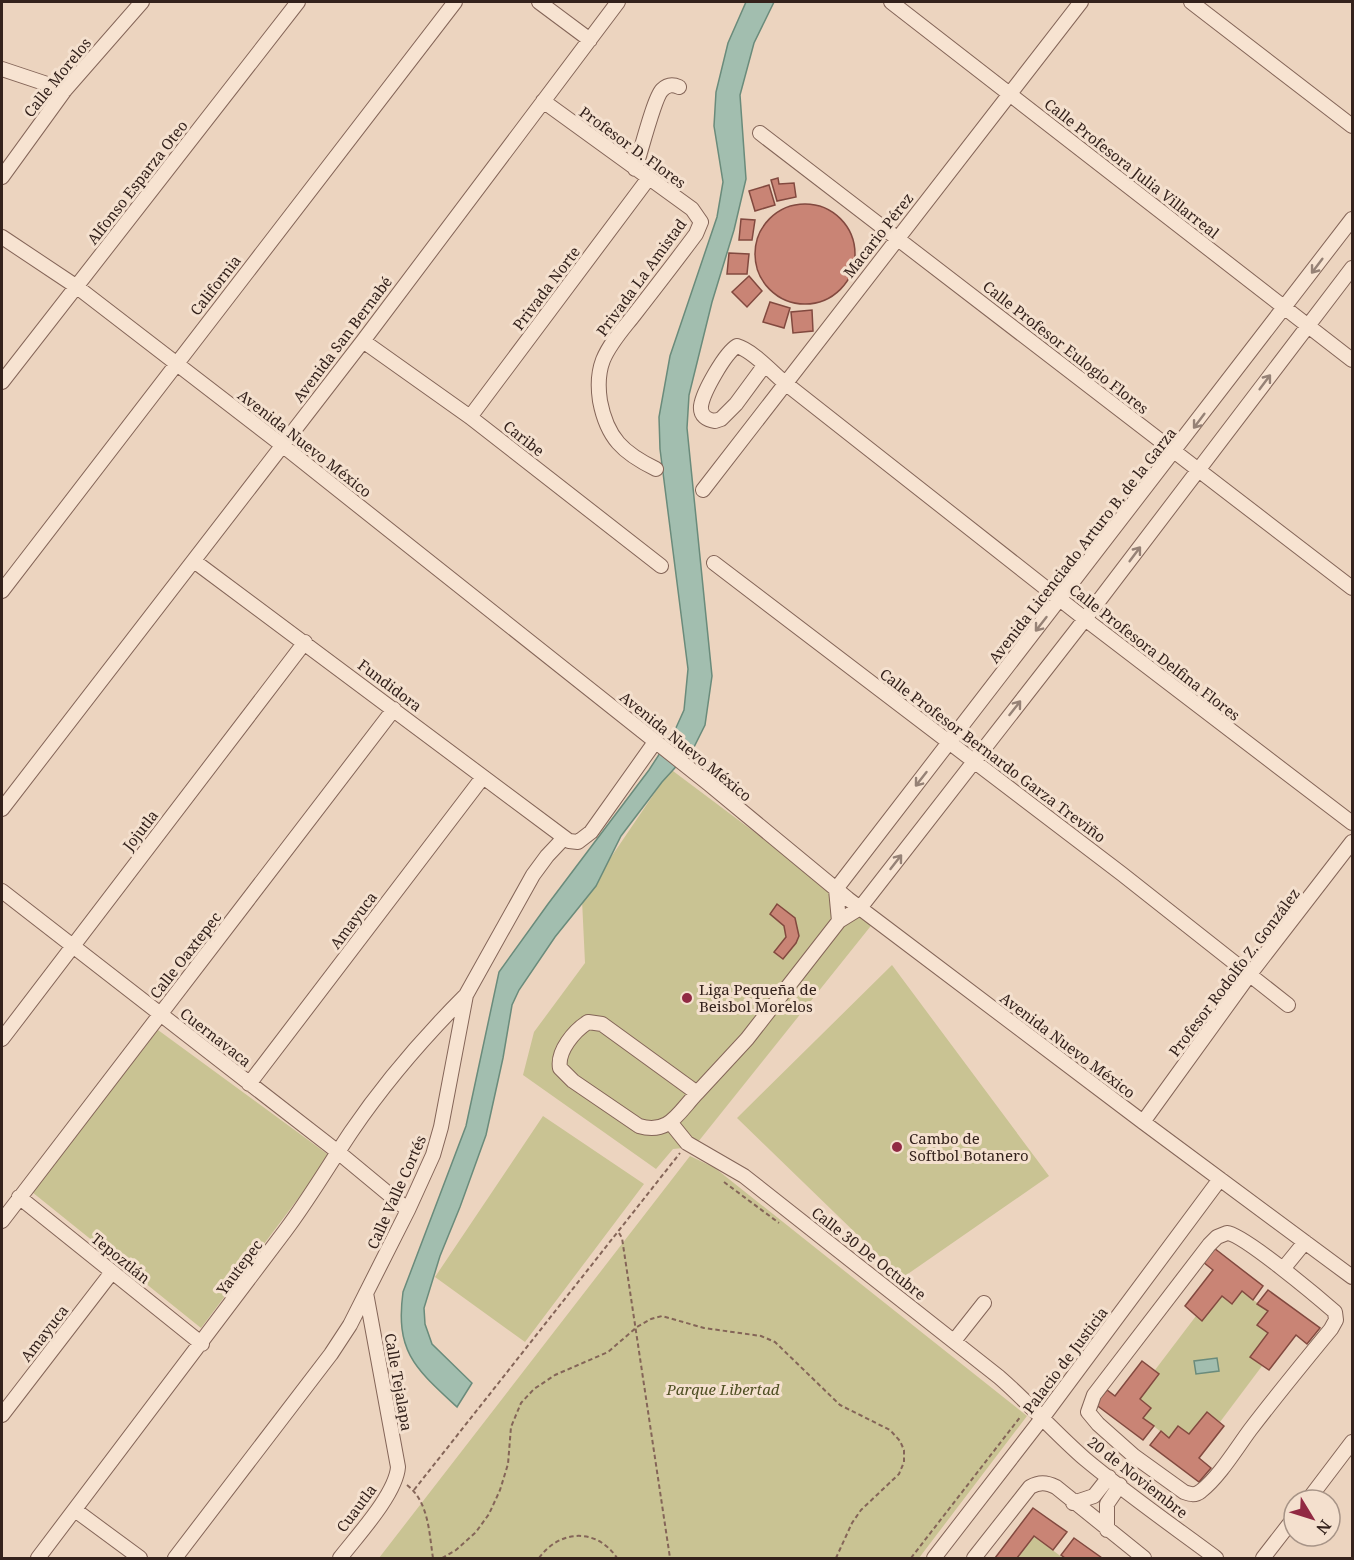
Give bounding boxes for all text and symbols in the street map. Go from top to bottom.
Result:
street label: Calle Morelos [19,33,95,121]
street label: Calle Profesora Julia Villarreal [1041,94,1224,243]
street label: Profesor D. Flores [576,102,690,193]
street label: Alfonso Esparza Oteo [82,116,192,248]
street label: Macario Pérez [839,188,917,282]
street label: Privada La Amistad [592,214,690,340]
street label: Privada Norte [508,242,584,334]
street label: California [185,251,245,319]
one-way arrow [1311,257,1323,273]
street label: Avenida San Bernabé [288,272,396,406]
street label: Calle Profesor Eulogio Flores [979,276,1153,418]
one-way arrow [1259,374,1272,390]
street label: Avenida Nuevo México [234,385,376,501]
one-way arrow [1192,412,1205,428]
street label: Caribe [499,416,549,460]
street label: Avenida Licenciado Arturo B. de la Garza [984,423,1180,667]
one-way arrow [1128,546,1141,562]
street label: Calle Profesora Delfina Flores [1066,579,1245,725]
one-way arrow [1034,616,1047,632]
street label: Fundidora [354,654,426,716]
street label: Calle Profesor Bernardo Garza Treviño [876,663,1110,847]
street label: Avenida Nuevo México [616,687,756,805]
one-way arrow [1009,700,1022,716]
one-way arrow [915,770,928,786]
street label: Jojutla [117,806,162,855]
one-way arrow [889,854,902,870]
street label: Profesor Rodolfo Z. González [1164,884,1304,1060]
street label: Amayuca [325,887,381,953]
street label: Calle Oaxtepec [145,907,225,1003]
place label: Liga Pequeña de Beisbol Morelos [699,979,817,1016]
street label: Avenida Nuevo México [996,988,1140,1102]
marker: Liga Pequeña de Beisbol Morelos [680,991,694,1005]
street label: Cuernavaca [176,1003,256,1071]
place label: Cambo de Softbol Botanero [909,1128,1029,1165]
street label: Calle Valle Cortés [362,1132,430,1252]
marker: Cambo de Softbol Botanero [890,1140,904,1154]
street label: Calle 30 De Octubre [808,1202,930,1304]
street label: Tepoztlán [87,1228,155,1288]
street label: Yautepec [211,1235,266,1300]
street label: Amayuca [16,1301,72,1365]
street label: Palacio de Justicia [1018,1303,1112,1417]
street label: Calle Tejalapa [381,1331,417,1433]
park label: Parque Libertad [665,1379,780,1399]
street label: 20 de Noviembre [1084,1432,1192,1522]
street label: Cuautla [331,1480,381,1536]
north arrow [1282,1488,1342,1548]
text: N [1311,1515,1336,1539]

